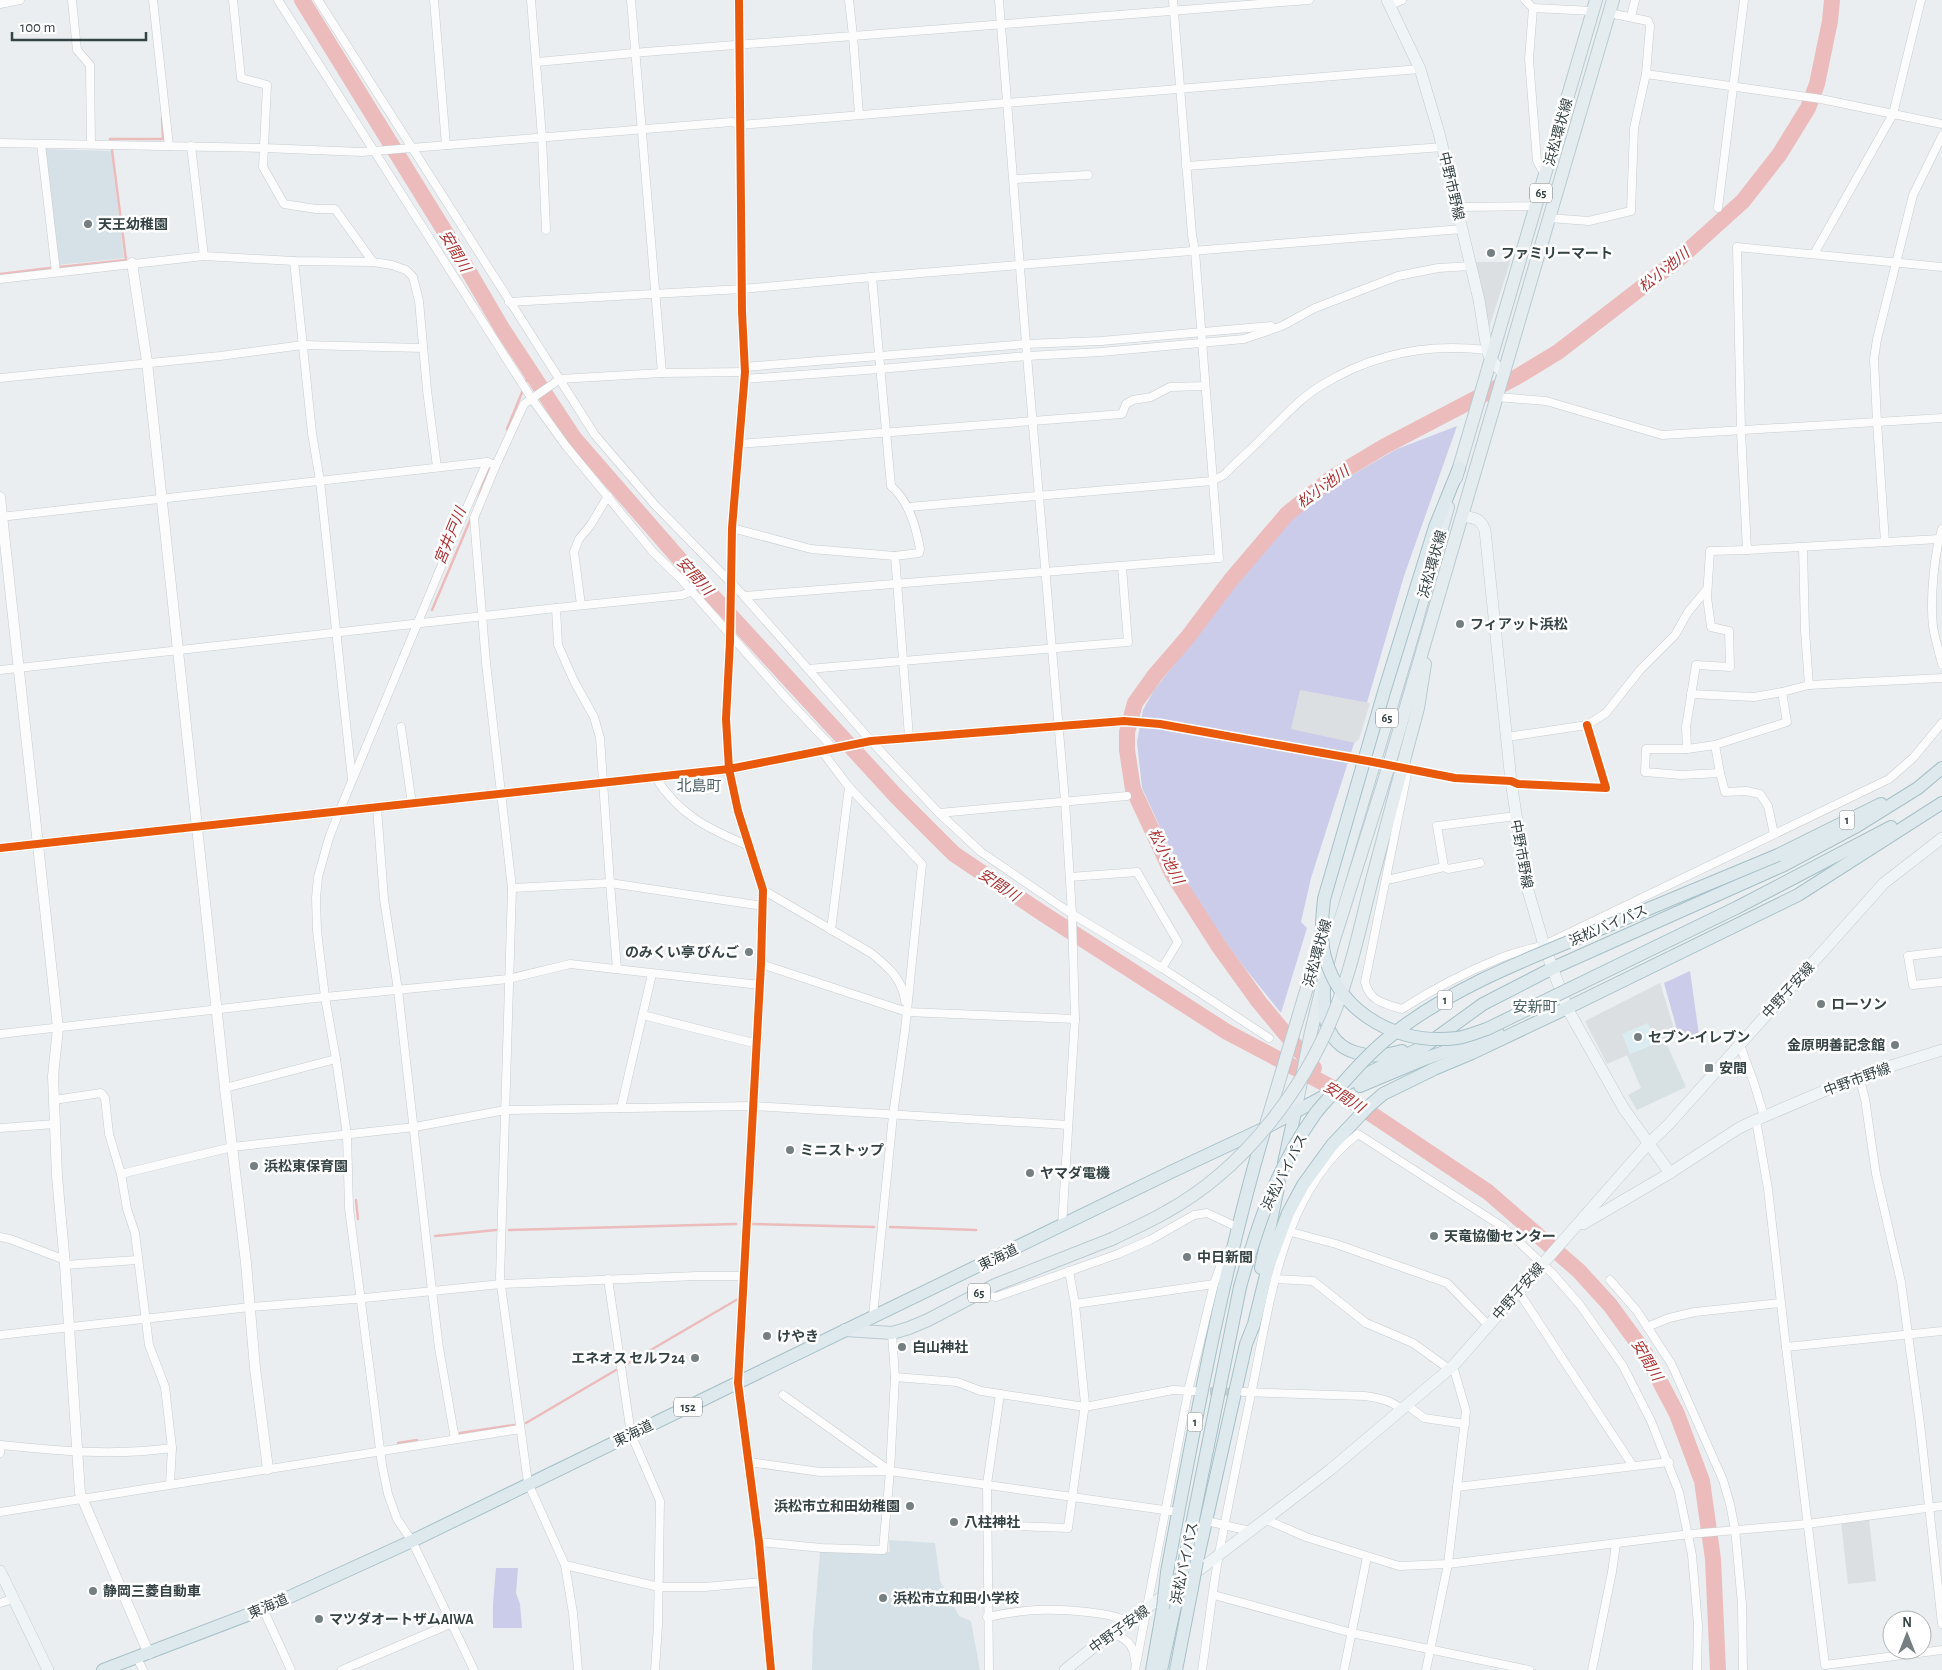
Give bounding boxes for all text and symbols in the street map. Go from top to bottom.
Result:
scale bar [12,10,146,42]
text: 100 m [20,20,55,35]
street label: 浜松環状線 [1541,96,1575,168]
street label: 中野市野線 [1436,150,1467,222]
road number: 65 [1530,184,1552,202]
place label: 天王幼稚園 [98,216,168,232]
marker: 天王幼稚園 [82,218,94,230]
water label: 安間川 [437,228,474,276]
water label: 松小池川 [1636,244,1694,295]
marker: ファミリーマート [1485,247,1497,259]
place label: ファミリーマート [1501,247,1613,261]
water label: 松小池川 [1294,462,1354,511]
water label: 宮井戸川 [431,503,469,567]
street label: 浜松環状線 [1415,528,1449,600]
water label: 安間川 [674,554,717,600]
place label: フィアット浜松 [1470,616,1568,632]
marker: フィアット浜松 [1454,618,1466,630]
road number: 65 [1376,708,1398,728]
district label: 北島町 [676,777,722,794]
road number: 1 [1840,810,1854,830]
street label: 中野市野線 [1508,818,1535,890]
water label: 松小池川 [1145,826,1188,888]
water label: 安間川 [976,866,1024,905]
street label: 浜松バイパス [1567,902,1650,949]
street label: 浜松環状線 [1300,917,1334,989]
place label: のみくい亭 びんご [625,944,739,960]
marker: のみくい亭 びんご [743,946,755,958]
street label: 中野子安線 [1759,959,1817,1021]
road number: 1 [1438,990,1452,1010]
marker: ローソン [1815,998,1827,1010]
place label: ローソン [1831,998,1887,1012]
district label: 安新町 [1512,999,1558,1015]
place label: セブン-イレブン [1648,1029,1750,1045]
marker: セブン-イレブン [1632,1031,1644,1043]
place label: 金原明善記念館 [1787,1038,1885,1053]
marker: 金原明善記念館 [1889,1039,1901,1051]
street label: 中野市野線 [1822,1060,1893,1098]
place label: 安間 [1719,1061,1747,1076]
marker: 安間 [1703,1062,1715,1074]
water label: 安間川 [1321,1078,1369,1117]
street label: 浜松バイパス [1259,1132,1310,1213]
place label: ミニストップ [800,1143,884,1158]
marker: ミニストップ [784,1144,796,1156]
place label: 浜松東保育園 [264,1158,348,1174]
marker: 浜松東保育園 [248,1160,260,1172]
place label: ヤマダ電機 [1040,1165,1110,1181]
marker: ヤマダ電機 [1024,1167,1036,1179]
place label: 天竜協働センター [1444,1229,1556,1244]
marker: 天竜協働センター [1428,1230,1440,1242]
street label: 東海道 [976,1242,1020,1273]
place label: 中日新聞 [1197,1250,1253,1265]
marker: 中日新聞 [1181,1251,1193,1263]
street label: 中野子安線 [1490,1260,1547,1323]
road number: 65 [968,1284,990,1302]
place label: けやき [777,1329,819,1344]
marker: けやき [761,1330,773,1342]
water label: 安間川 [1629,1337,1666,1385]
place label: 白山神社 [912,1339,968,1355]
marker: 白山神社 [896,1341,908,1353]
place label: エネオス セルフ24 [571,1352,685,1366]
marker: エネオス セルフ24 [689,1352,701,1364]
road number: 152 [674,1398,702,1416]
road number: 1 [1188,1412,1202,1431]
street label: 東海道 [611,1418,655,1449]
place label: 浜松市立和田幼稚園 [774,1498,900,1514]
marker: 浜松市立和田幼稚園 [904,1500,916,1512]
place label: 八柱神社 [964,1514,1020,1530]
marker: 八柱神社 [948,1516,960,1528]
street label: 浜松バイパス [1168,1521,1201,1606]
place label: 静岡三菱自動車 [103,1584,201,1599]
marker: 静岡三菱自動車 [87,1585,99,1597]
place label: 浜松市立和田小学校 [893,1590,1019,1606]
street label: 東海道 [246,1591,290,1622]
marker: 浜松市立和田小学校 [877,1592,889,1604]
street label: 中野子安線 [1087,1603,1152,1656]
north arrow [1882,1610,1932,1660]
place label: マツダオートザムAIWA [329,1611,474,1627]
marker: マツダオートザムAIWA [313,1613,325,1625]
text: N [1902,1616,1912,1630]

